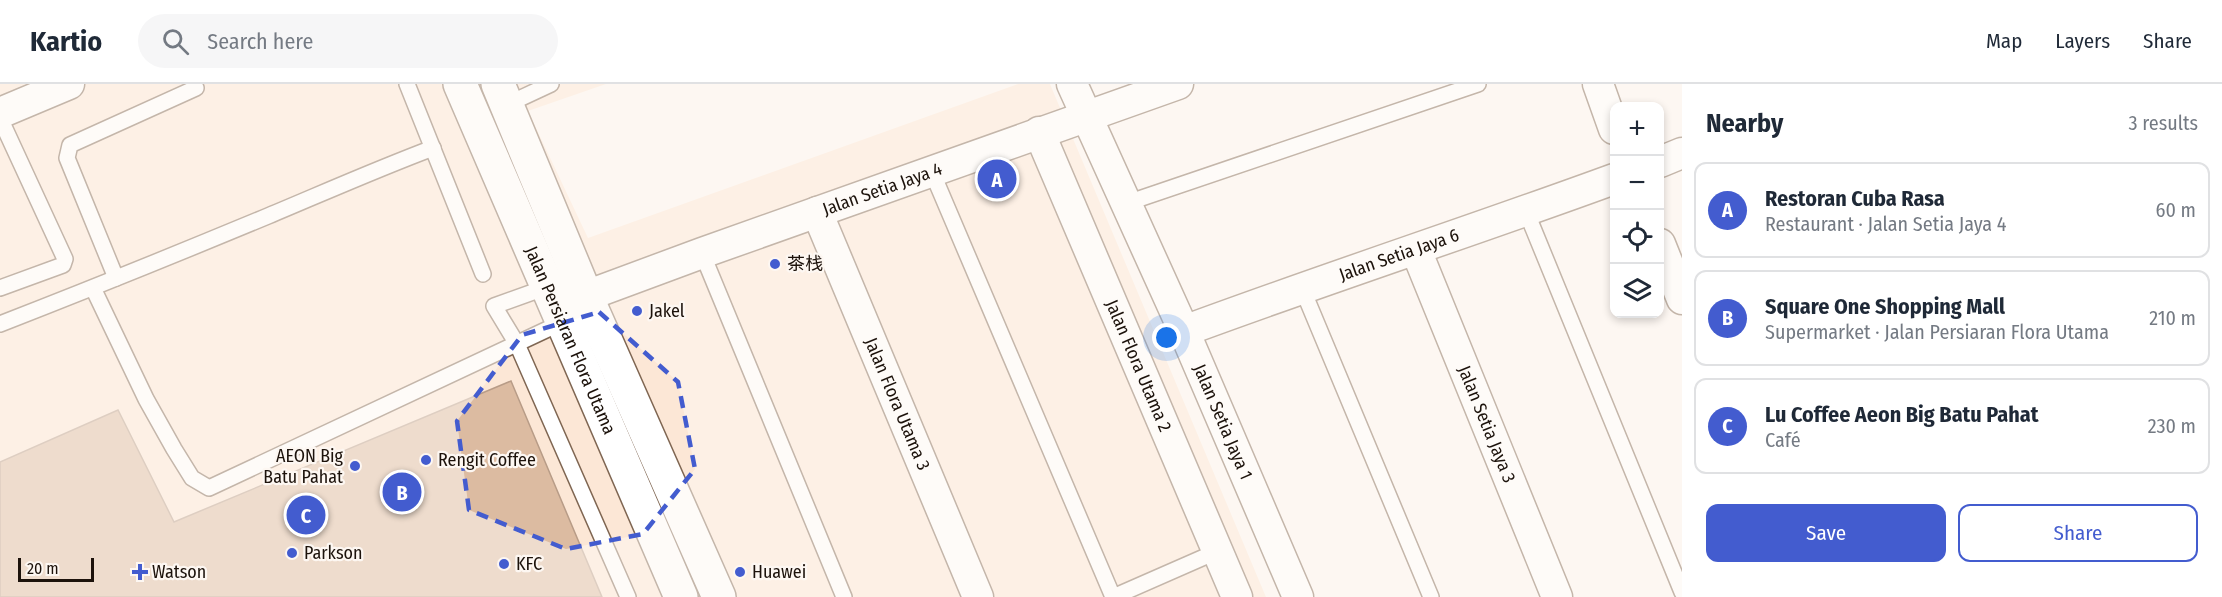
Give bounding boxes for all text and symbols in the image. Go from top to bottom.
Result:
search box [138,14,558,68]
text: Kartio [30,25,102,58]
icon: search [159,25,192,58]
text: Search here [207,28,313,55]
text: Map [1986,28,2022,54]
text: Layers [2055,28,2110,54]
text: Share [2143,28,2192,54]
map controls [1610,102,1664,318]
button: + [1610,102,1664,156]
text: Nearby [1706,108,1783,139]
text: 3 results [2129,111,2198,135]
pin: A [978,156,1016,202]
button: − [1610,156,1664,210]
street label: Jalan Setia Jaya 4 [820,158,945,220]
text: Restoran Cuba Rasa [1765,185,1945,212]
text: A [1722,198,1733,222]
text: 60 m [2156,198,2196,222]
button: locate [1610,210,1664,264]
text: Restaurant · Jalan Setia Jaya 4 [1765,212,2007,236]
street label: Jalan Setia Jaya 6 [1336,224,1462,286]
street label: Jalan Persiaran Flora Utama [520,243,621,438]
place label: 茶栈 [787,253,823,275]
marker: 茶栈 [768,257,782,271]
button: layers [1610,264,1664,318]
text: Square One Shopping Mall [1765,293,2005,320]
street label: Jalan Flora Utama 2 [1101,296,1176,435]
place label: Jakel [649,300,685,322]
marker: Jakel [630,304,644,318]
text: B [1722,306,1733,330]
text: 210 m [2149,306,2196,330]
text: Supermarket · Jalan Persiaran Flora Utama [1765,320,2109,344]
your location [1152,323,1181,352]
street label: Jalan Flora Utama 3 [860,334,935,473]
street label: Jalan Setia Jaya 1 [1188,361,1257,483]
street label: Jalan Setia Jaya 3 [1453,362,1520,486]
text: Lu Coffee Aeon Big Batu Pahat [1765,401,2038,428]
text: C [1722,414,1733,438]
text: 230 m [2148,414,2196,438]
text: Café [1765,428,1801,452]
place label: AEON Big Batu Pahat [263,445,344,488]
place label: Rengit Coffee [438,449,536,471]
marker: Rengit Coffee [419,453,433,467]
marker: AEON Big Batu Pahat [348,459,362,473]
pin: B [382,470,422,514]
pin: C [286,492,326,538]
button: Save [1706,504,1946,562]
button: Share [1958,504,2198,562]
place label: Parkson [304,542,363,564]
marker: Parkson [285,546,299,560]
place label: KFC [516,553,542,575]
scale bar [18,555,94,582]
marker: KFC [497,557,511,571]
text: 20 m [27,559,58,578]
place label: Watson [152,561,206,583]
place label: Huawei [752,561,806,583]
marker: Watson [133,565,147,579]
marker: Huawei [733,565,747,579]

